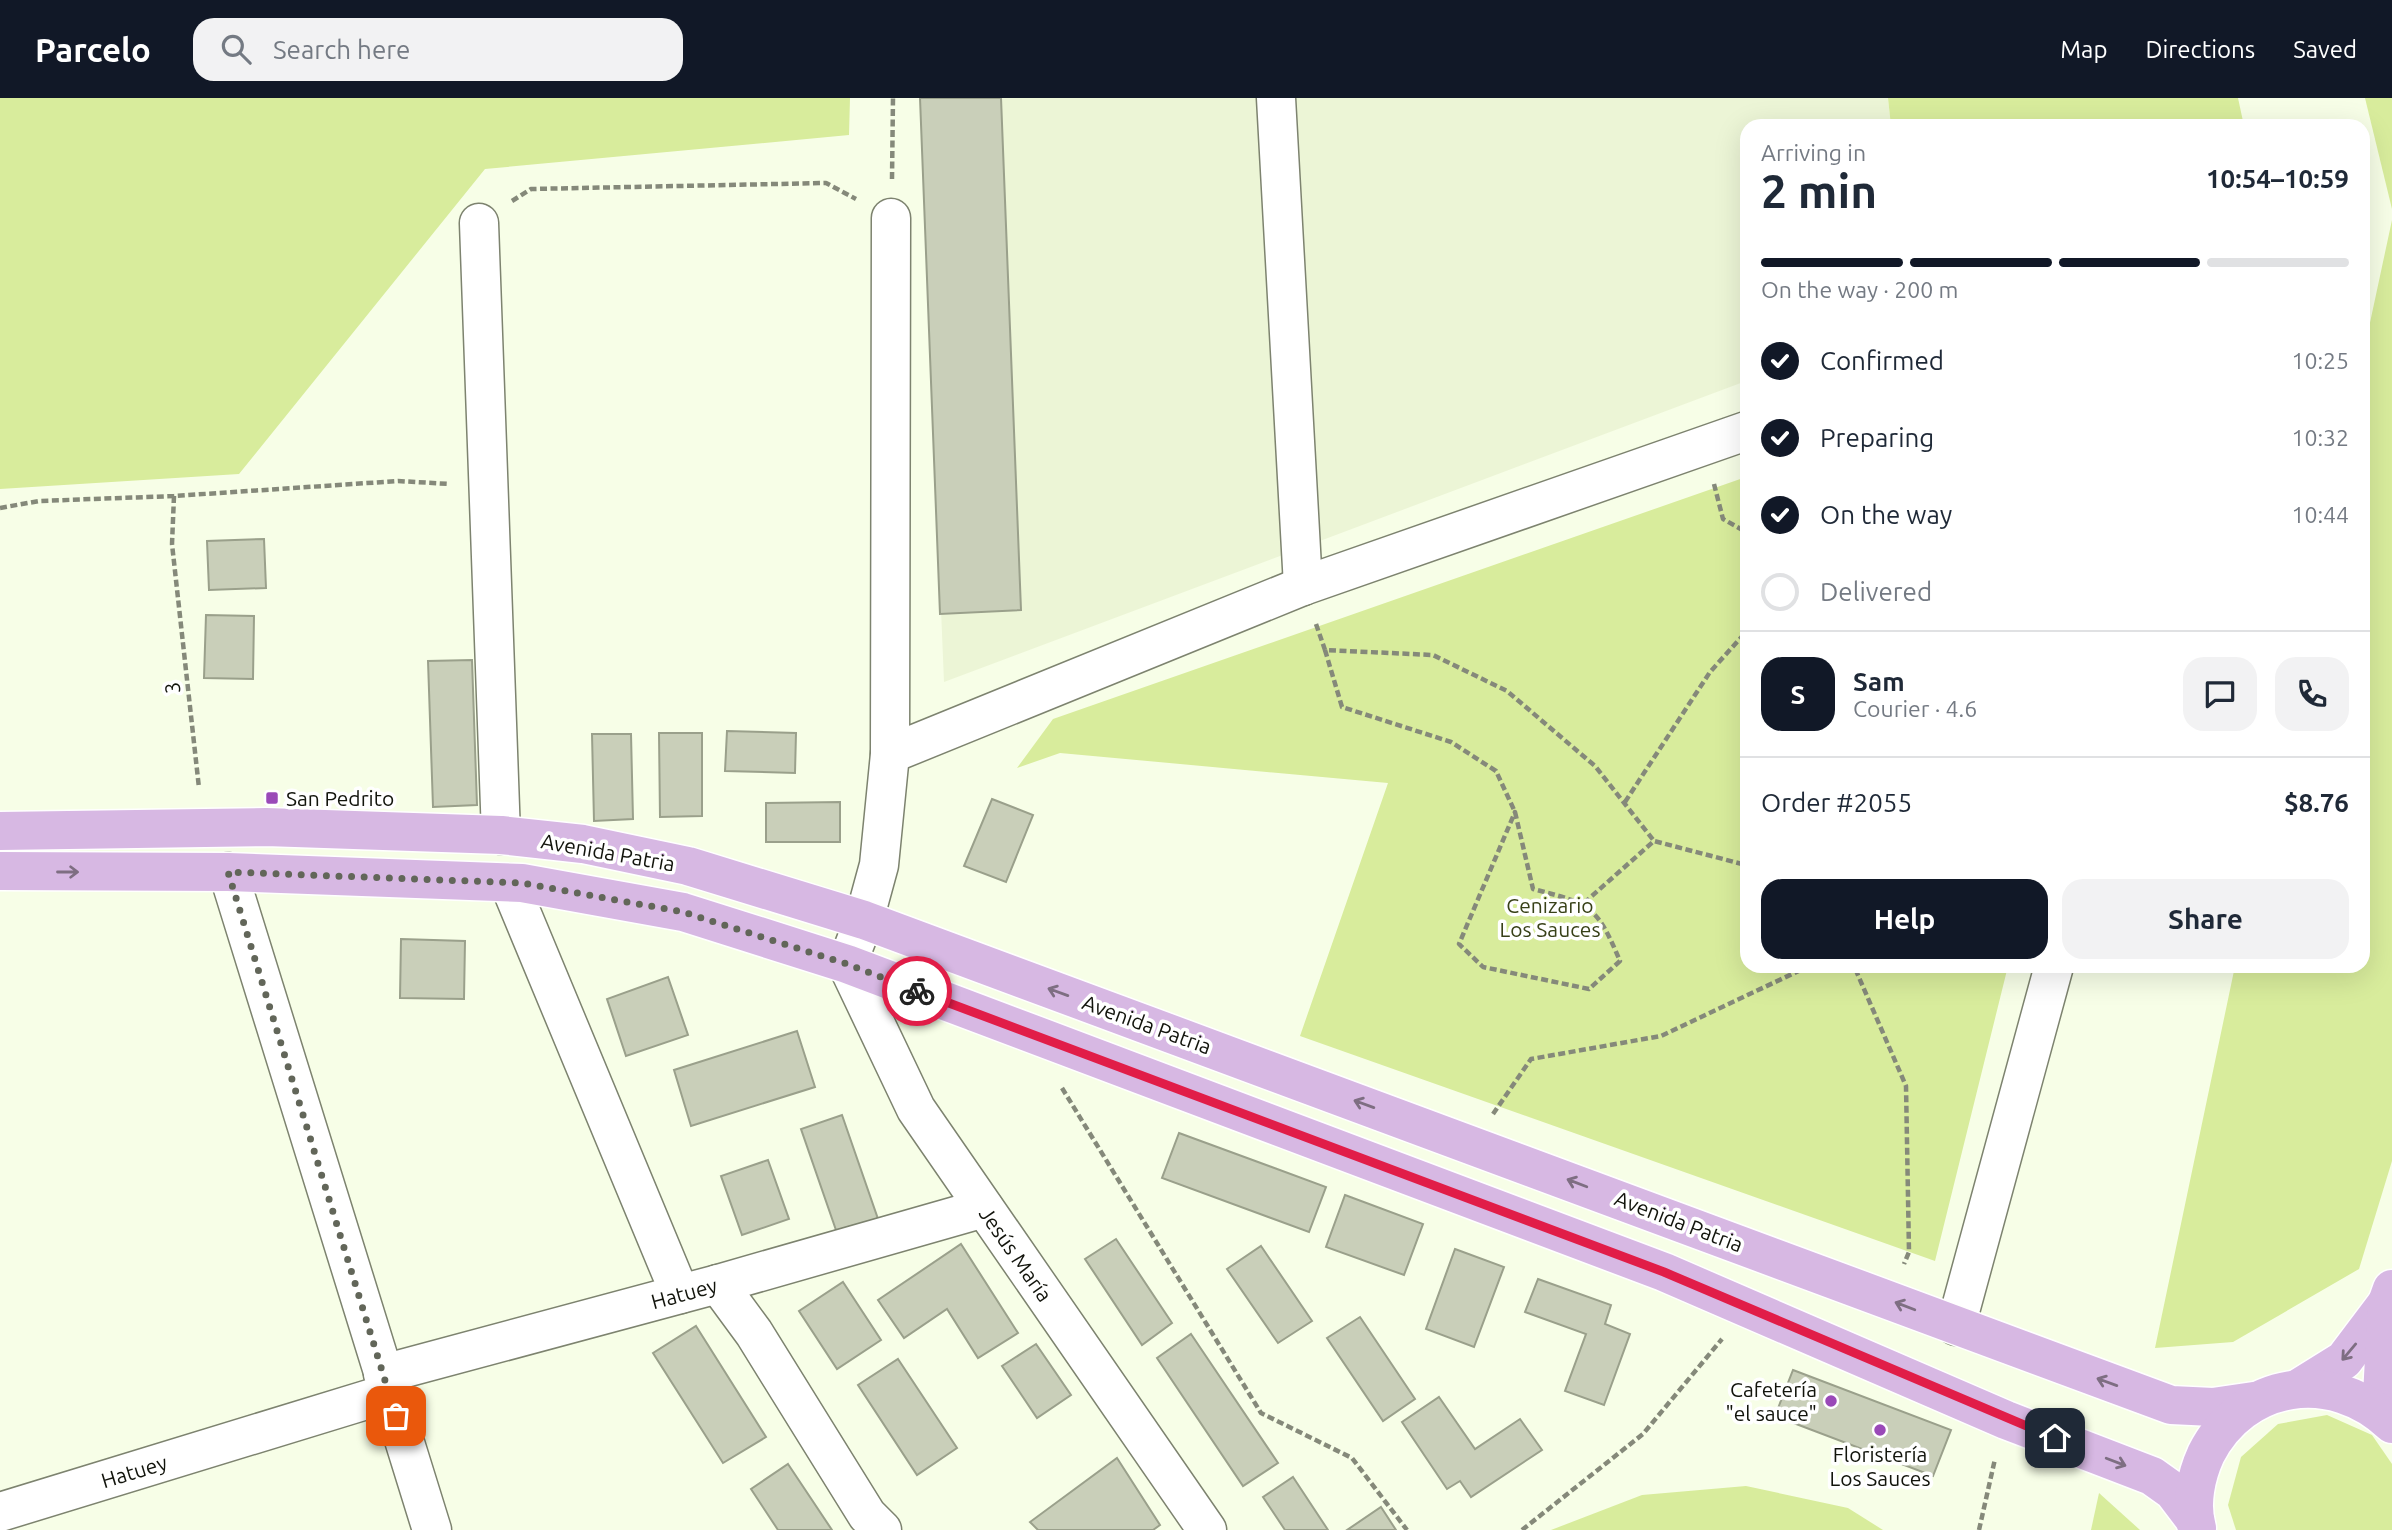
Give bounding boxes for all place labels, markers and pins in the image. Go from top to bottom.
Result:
place label: San Pedrito [286,786,394,810]
marker: San Pedrito [264,790,280,806]
place label: Cafetería "el sauce" [1725,1377,1817,1425]
pin [366,1386,426,1446]
marker: Cafetería "el sauce" [1823,1393,1839,1409]
pin [2025,1408,2085,1468]
marker: Floristería Los Sauces [1872,1422,1888,1438]
place label: Floristería Los Sauces [1829,1442,1931,1490]

